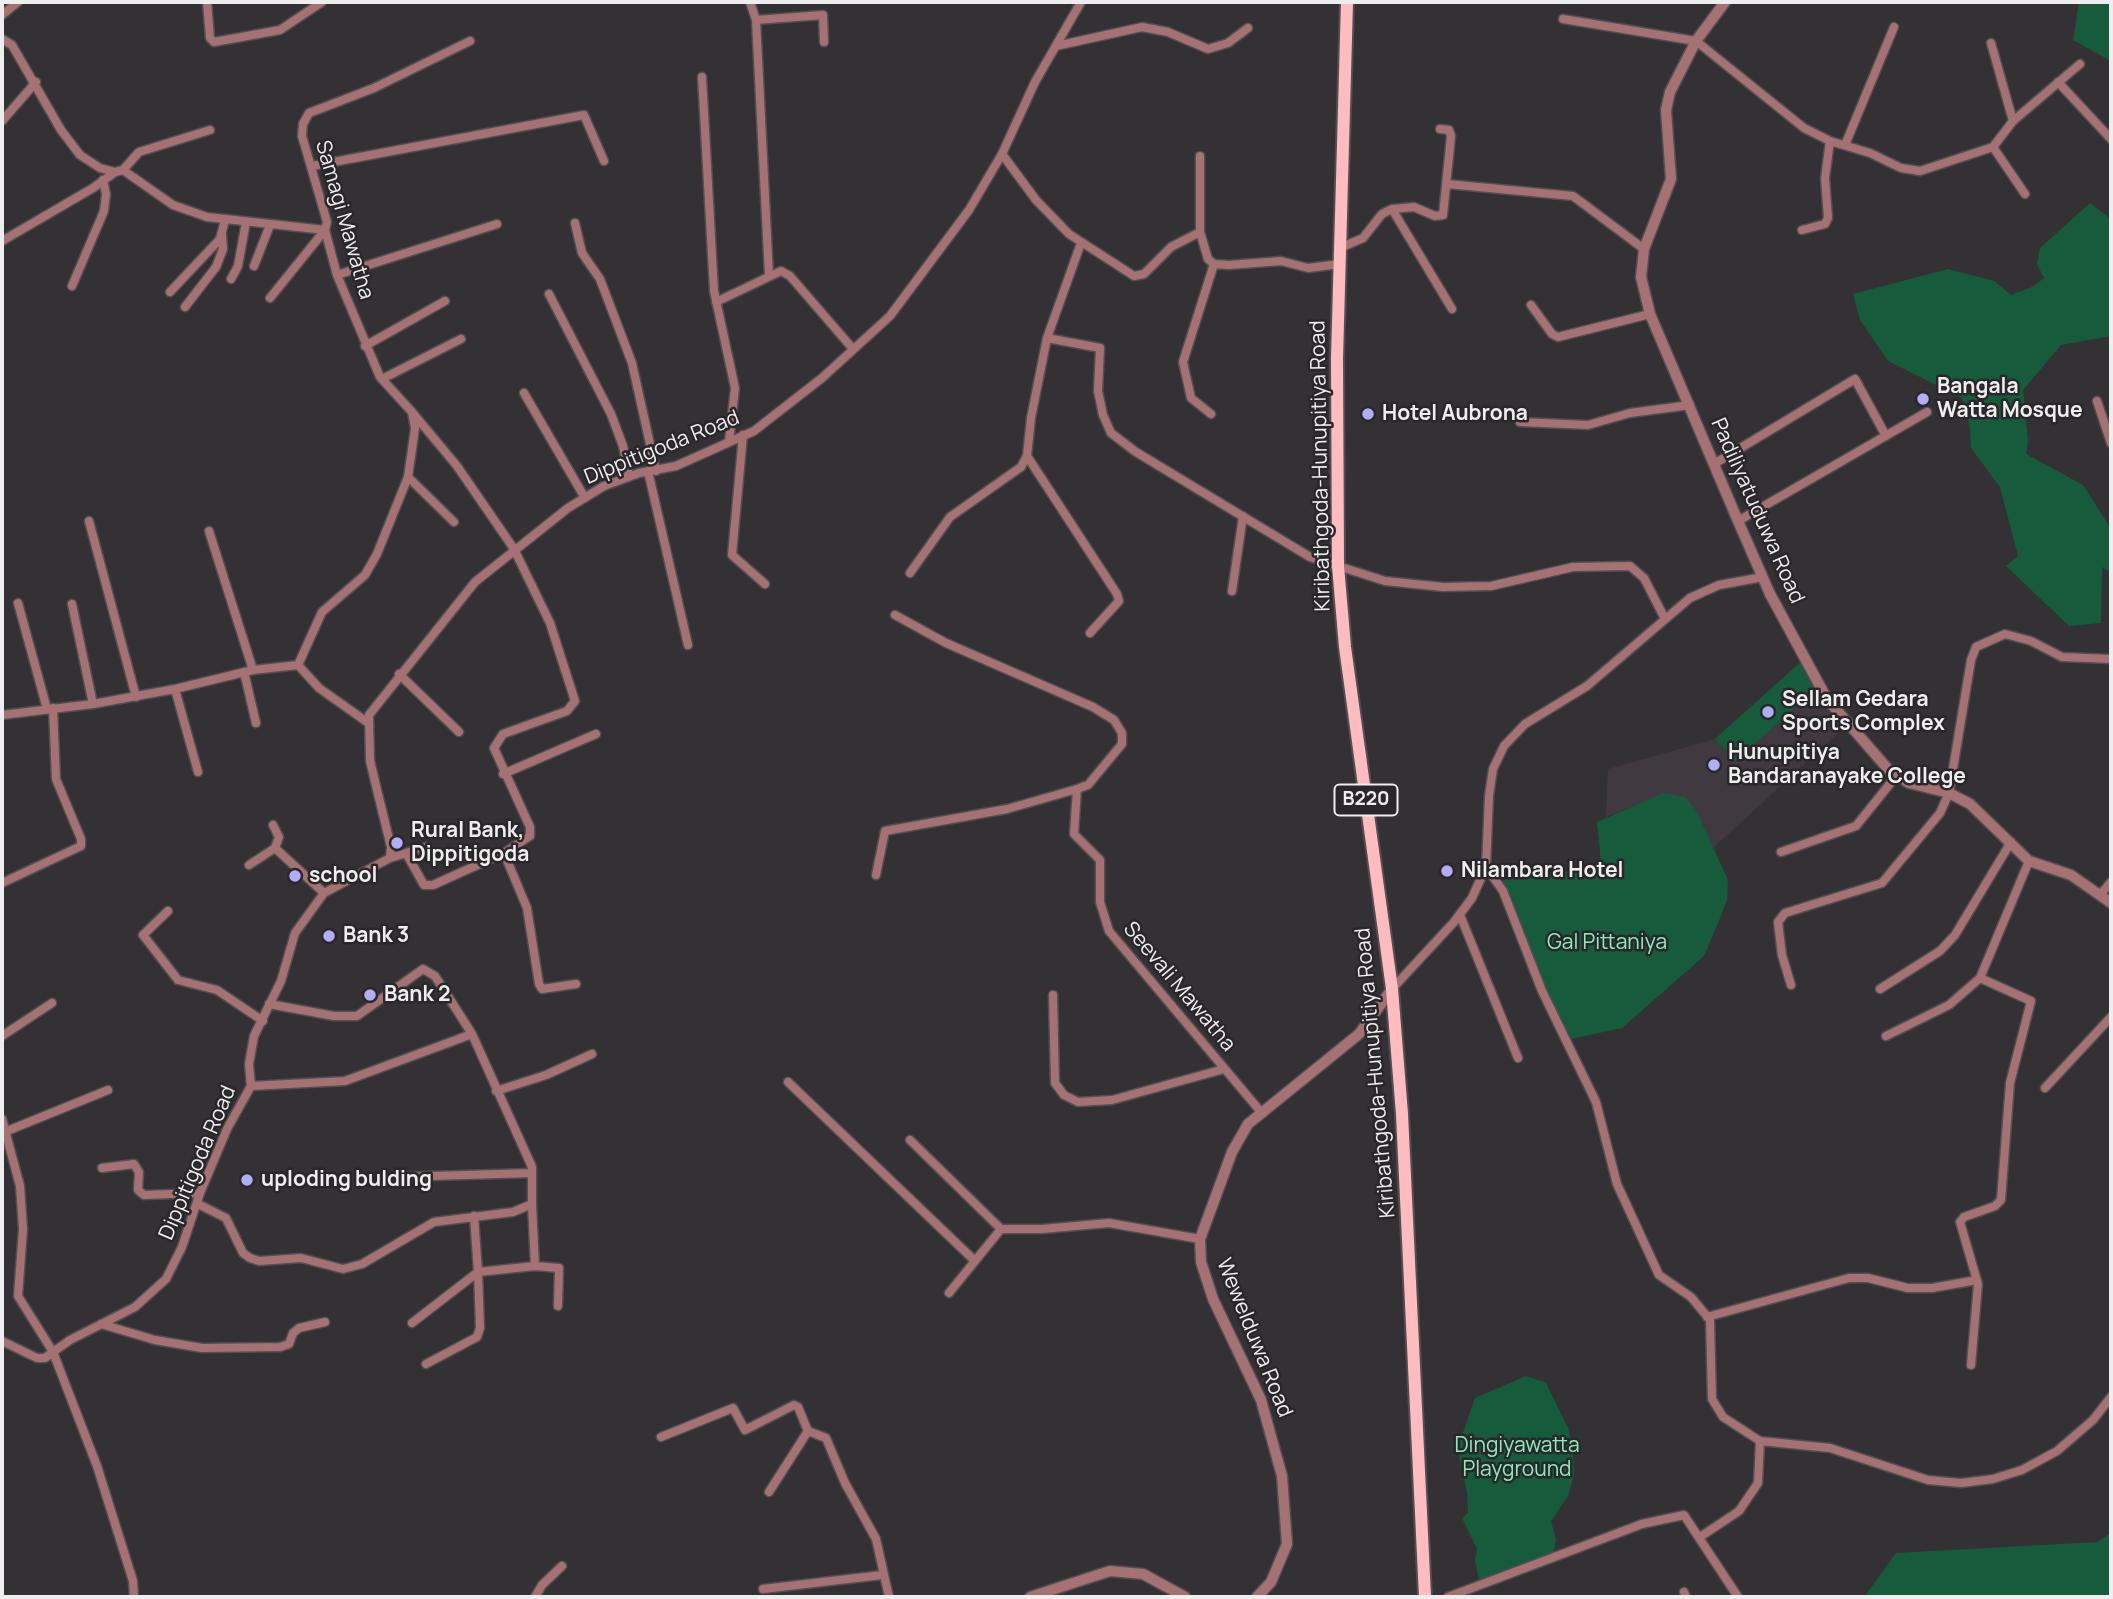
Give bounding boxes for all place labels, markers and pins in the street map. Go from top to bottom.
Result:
place label: Bangala Watta Mosque [1937,374,2083,424]
marker: Bangala Watta Mosque [1915,391,1931,407]
place label: Hotel Aubrona [1382,401,1528,427]
marker: Hotel Aubrona [1360,406,1376,422]
place label: Sellam Gedara Sports Complex [1782,687,1945,737]
marker: Sellam Gedara Sports Complex [1760,704,1776,720]
place label: Hunupitiya Bandaranayake College [1728,740,1966,790]
marker: Hunupitiya Bandaranayake College [1706,757,1722,773]
place label: Rural Bank, Dippitigoda [411,818,529,868]
marker: Rural Bank, Dippitigoda [389,835,405,851]
place label: Nilambara Hotel [1461,858,1623,884]
place label: school [309,863,377,889]
marker: Nilambara Hotel [1439,863,1455,879]
marker: school [287,868,303,884]
place label: Bank 3 [343,923,409,949]
marker: Bank 3 [321,928,337,944]
place label: Bank 2 [384,982,450,1008]
marker: Bank 2 [362,987,378,1003]
place label: uploding bulding [261,1167,432,1193]
marker: uploding bulding [239,1172,255,1188]

